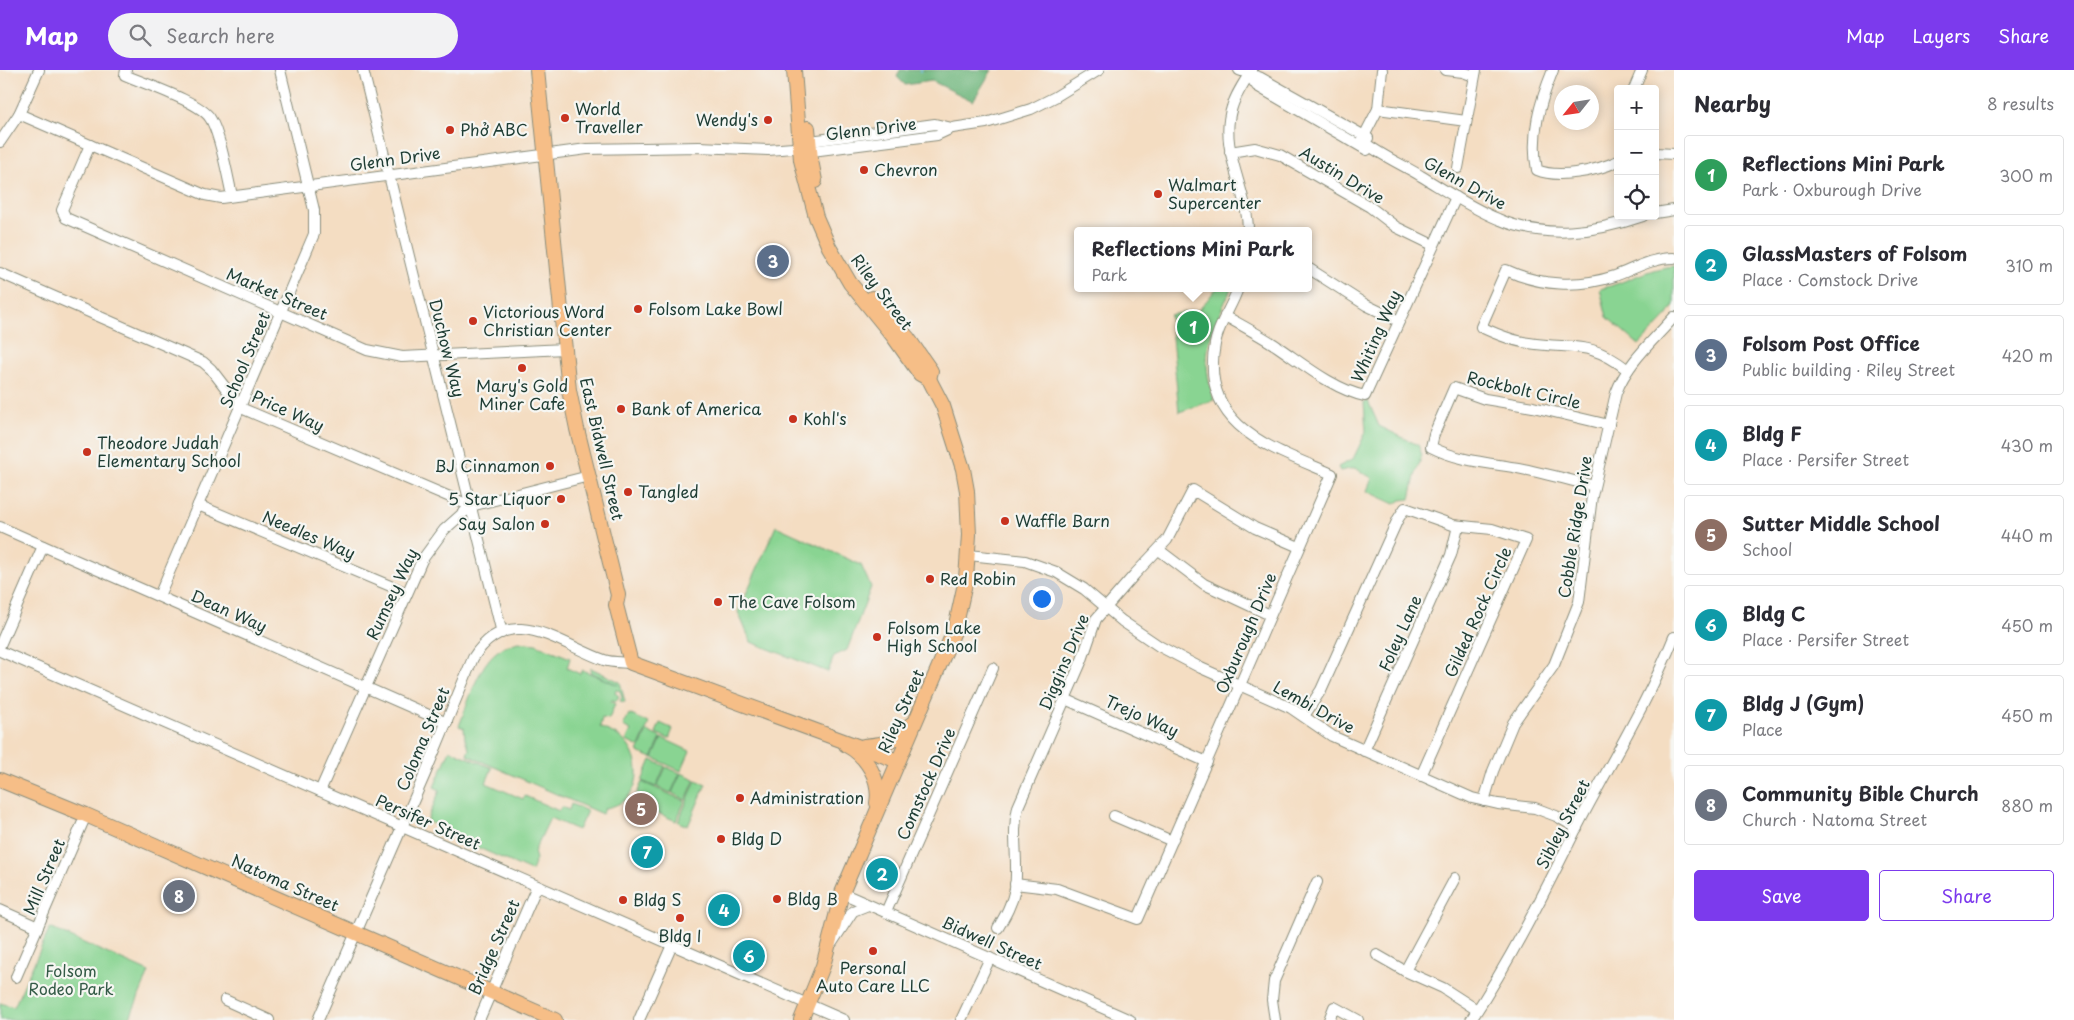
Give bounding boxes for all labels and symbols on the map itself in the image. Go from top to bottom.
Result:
north arrow [1554,85,1599,130]
place label: World Traveller [575,96,643,138]
place label: Wendy's [696,107,758,131]
street label: Glenn Drive [824,111,918,145]
marker: World Traveller [559,112,571,124]
marker: Wendy's [762,114,774,126]
place label: Phở ABC [460,117,528,141]
marker: Phở ABC [444,124,456,136]
street label: Austin Drive [1296,139,1390,209]
street label: Glenn Drive [348,140,442,176]
street label: Glenn Drive [1420,150,1511,215]
place label: Chevron [874,157,938,181]
marker: Chevron [858,164,870,176]
place label: Walmart Supercenter [1168,172,1262,214]
marker: Walmart Supercenter [1152,188,1164,200]
pin: 3 [757,242,789,280]
street label: Riley Street [846,248,920,335]
street label: Market Street [223,261,332,325]
street label: Whiting Way [1344,286,1406,386]
street label: Duchow Way [424,296,472,400]
place label: Folsom Lake Bowl [648,296,783,320]
place label: Victorious Word Christian Center [483,299,612,341]
marker: Folsom Lake Bowl [632,303,644,315]
street label: School Street [213,307,275,412]
pin: 1 [1177,308,1209,346]
marker: Victorious Word Christian Center [467,315,479,327]
marker: Mary's Gold Miner Cafe [516,362,528,374]
street label: Rockbolt Circle [1465,364,1584,414]
place label: Mary's Gold Miner Cafe [476,373,568,415]
street label: East Bidwell Street [575,375,631,523]
street label: Price Way [248,383,329,437]
place label: Bank of America [631,396,761,420]
marker: Bank of America [615,403,627,415]
place label: Kohl's [803,406,847,430]
marker: Kohl's [787,413,799,425]
place label: Theodore Judah Elementary School [97,430,241,472]
marker: Theodore Judah Elementary School [81,446,93,458]
place label: BJ Cinnamon [434,453,540,477]
street label: Cobble Ridge Drive [1551,454,1597,600]
marker: BJ Cinnamon [544,460,556,472]
place label: Tangled [638,479,699,503]
place label: 5 Star Liquor [448,486,552,510]
marker: Tangled [622,486,634,498]
marker: 5 Star Liquor [555,493,567,505]
street label: Needles Way [259,504,360,564]
place label: Waffle Barn [1015,508,1110,532]
place label: Say Salon [458,511,535,535]
marker: Waffle Barn [999,515,1011,527]
marker: Say Salon [539,518,551,530]
street label: Gilded Rock Circle [1437,542,1517,681]
street label: Rumsey Way [359,544,423,644]
place label: Red Robin [940,566,1016,590]
street label: Oxburough Drive [1209,568,1282,697]
marker: Red Robin [924,573,936,585]
street label: Dean Way [187,583,271,638]
your location [1029,586,1055,612]
place label: The Cave Folsom [728,589,856,613]
street label: Foley Lane [1372,590,1427,675]
marker: The Cave Folsom [712,596,724,608]
street label: Diggins Drive [1032,610,1094,713]
place label: Folsom Lake High School [887,615,981,657]
marker: Folsom Lake High School [871,631,883,643]
street label: Riley Street [871,664,929,756]
street label: Lembi Drive [1269,674,1360,738]
street label: Coloma Street [389,682,455,794]
street label: Trejo Way [1102,688,1183,742]
street label: Comstock Drive [890,724,961,844]
street label: Sibley Street [1529,774,1595,873]
place label: Administration [750,785,864,809]
street label: Persifer Street [372,787,485,855]
pin: 5 [625,790,657,828]
marker: Administration [734,792,746,804]
place label: Bldg D [731,826,782,850]
pin: 7 [631,833,663,871]
marker: Bldg D [715,833,727,845]
street label: Mill Street [16,835,70,919]
street label: Natoma Street [228,848,344,917]
pin: 2 [866,855,898,893]
pin: 8 [163,877,195,915]
place label: Bldg B [787,886,838,910]
place label: Bldg S [633,887,682,911]
pin: 4 [708,891,740,929]
marker: Bldg B [771,893,783,905]
marker: Bldg S [617,894,629,906]
street label: Bridge Street [461,895,525,998]
street label: Bidwell Street [938,909,1047,975]
marker: Bldg I [674,912,686,924]
place label: Bldg I [658,923,702,947]
pin: 6 [733,937,765,975]
marker: Personal Auto Care LLC [867,945,879,957]
place label: Personal Auto Care LLC [816,955,930,997]
park label: Folsom Rodeo Park [28,958,114,1000]

